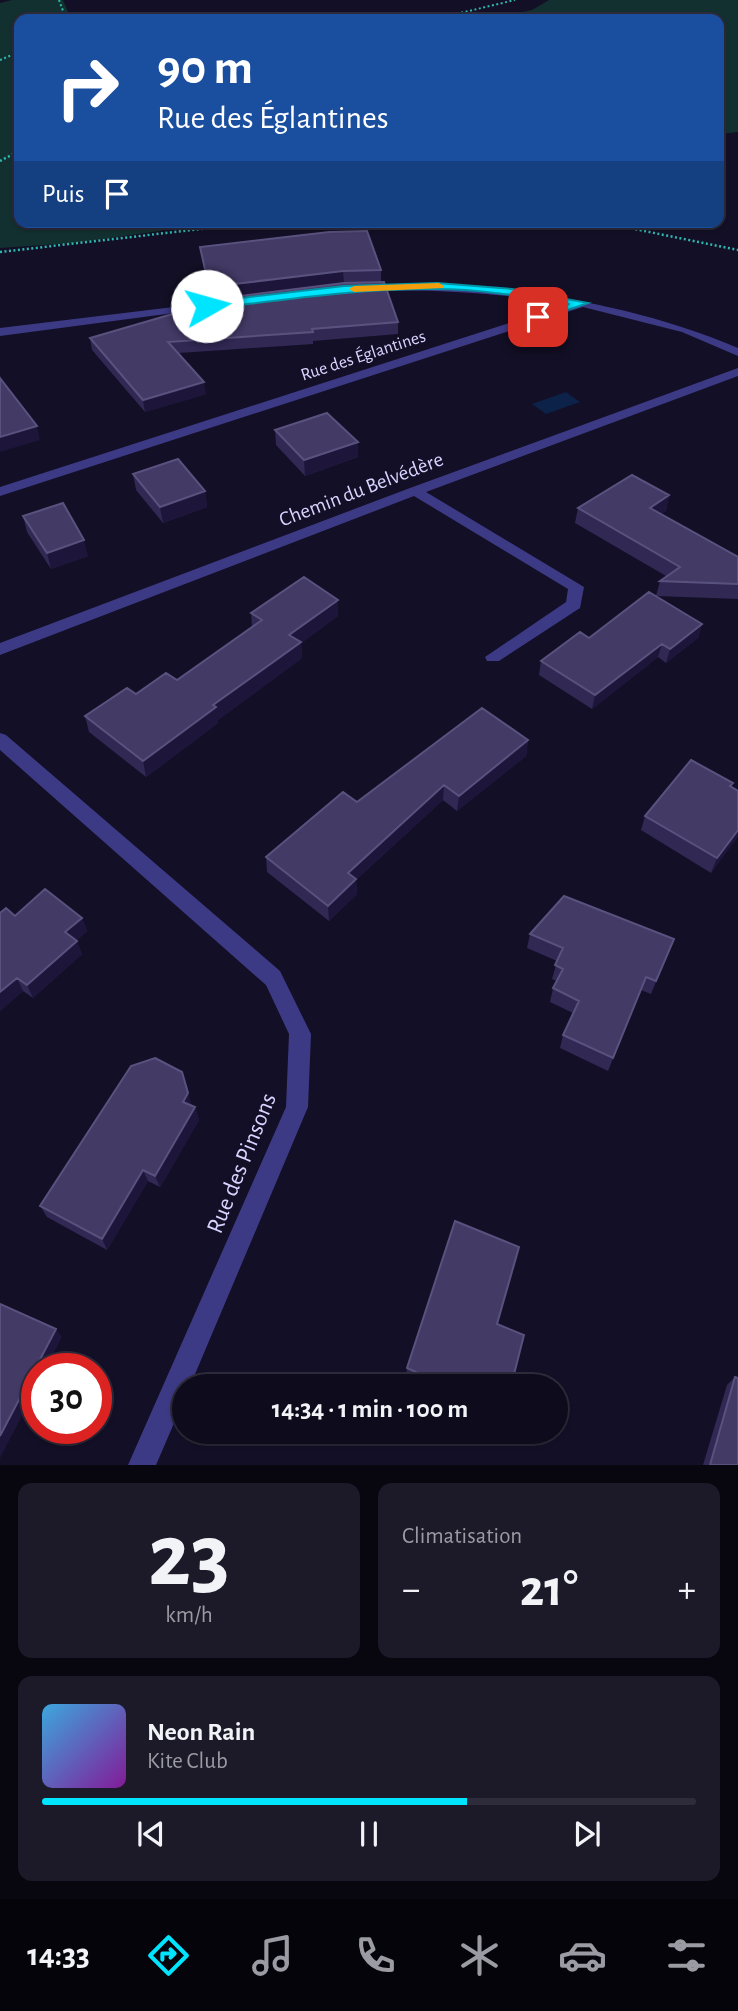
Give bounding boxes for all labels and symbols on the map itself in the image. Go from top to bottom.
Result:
position arrow [170,269,244,343]
pin [508,287,568,347]
street label: Rue des Églantines [298,324,428,385]
street label: Chemin du Belvédère [276,448,446,530]
street label: Rue des Pinsons [203,1090,281,1237]
speed limit sign: 30 [21,1353,112,1444]

